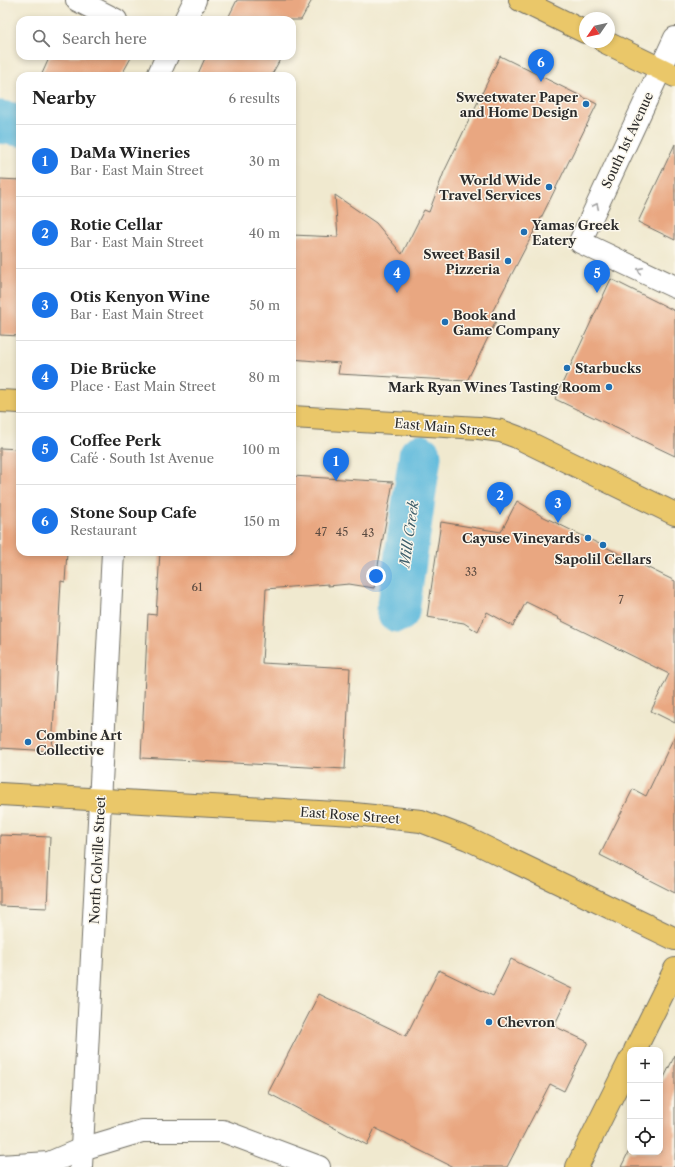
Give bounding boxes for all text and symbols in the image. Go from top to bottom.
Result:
north arrow [579,12,615,48]
search box [16,16,296,60]
icon: search [30,27,52,49]
text: Search here [62,29,147,48]
pin: 6 [528,49,554,82]
text: Nearby [32,88,96,108]
place label: Sweetwater Paper and Home Design [456,89,579,120]
street label: South 1st Avenue [598,89,656,191]
text: 6 results [229,90,280,106]
marker: Sweetwater Paper and Home Design [581,99,591,109]
text: DaMa Wineries [70,143,190,162]
text: 1 [42,153,48,169]
text: 30 m [249,153,280,169]
text: Bar · East Main Street [70,162,204,178]
place label: World Wide Travel Services [439,172,541,203]
marker: World Wide Travel Services [544,182,554,192]
one-way arrow [591,203,599,211]
text: Rotie Cellar [70,215,163,234]
place label: Yamas Greek Eatery [531,217,619,248]
text: 2 [41,225,49,241]
text: 40 m [249,225,280,241]
marker: Yamas Greek Eatery [519,227,529,237]
text: Bar · East Main Street [70,234,204,250]
place label: Sweet Basil Pizzeria [423,246,500,277]
marker: Sweet Basil Pizzeria [503,256,513,266]
pin: 4 [384,260,410,293]
pin: 5 [584,260,610,293]
one-way arrow [637,267,644,275]
text: Otis Kenyon Wine [70,287,210,306]
text: 3 [41,297,49,313]
text: 50 m [249,297,280,313]
text: Bar · East Main Street [70,306,204,322]
place label: Book and Game Company [453,307,561,338]
marker: Book and Game Company [440,317,450,327]
text: Die Brücke [70,359,156,378]
place label: Starbucks [575,360,641,376]
marker: Starbucks [562,363,572,373]
text: 4 [41,369,49,385]
text: 80 m [248,369,280,385]
text: Place · East Main Street [70,378,216,394]
place label: Mark Ryan Wines Tasting Room [388,379,601,395]
marker: Mark Ryan Wines Tasting Room [604,382,614,392]
street label: East Main Street [394,415,497,439]
text: Coffee Perk [70,431,161,450]
text: 5 [41,441,49,457]
text: 100 m [242,441,280,457]
pin: 1 [323,448,349,481]
text: Café · South 1st Avenue [70,450,214,466]
pin: 2 [487,482,513,515]
pin: 3 [545,490,571,523]
water label: Mill Creek [395,499,423,570]
text: Stone Soup Cafe [70,503,197,522]
text: 6 [41,513,49,529]
text: 150 m [244,513,280,529]
text: Restaurant [70,522,137,538]
house number: 47 [315,525,327,539]
house number: 45 [336,525,348,539]
house number: 43 [362,526,374,540]
place label: Cayuse Vineyards [462,530,580,546]
marker: Cayuse Vineyards [583,533,593,543]
marker: Sapolil Cellars [598,540,608,550]
place label: Sapolil Cellars [554,551,652,567]
house number: 33 [465,565,477,579]
your location [366,566,386,586]
house number: 61 [191,580,203,594]
house number: 7 [618,593,624,607]
place label: Combine Art Collective [36,727,123,758]
marker: Combine Art Collective [23,737,33,747]
street label: North Colville Street [86,795,108,924]
street label: East Rose Street [300,804,401,826]
place label: Chevron [497,1014,555,1030]
marker: Chevron [484,1017,494,1027]
map controls [627,1047,663,1155]
button: + [627,1047,663,1083]
button: − [627,1083,663,1119]
button: locate [627,1119,663,1155]

